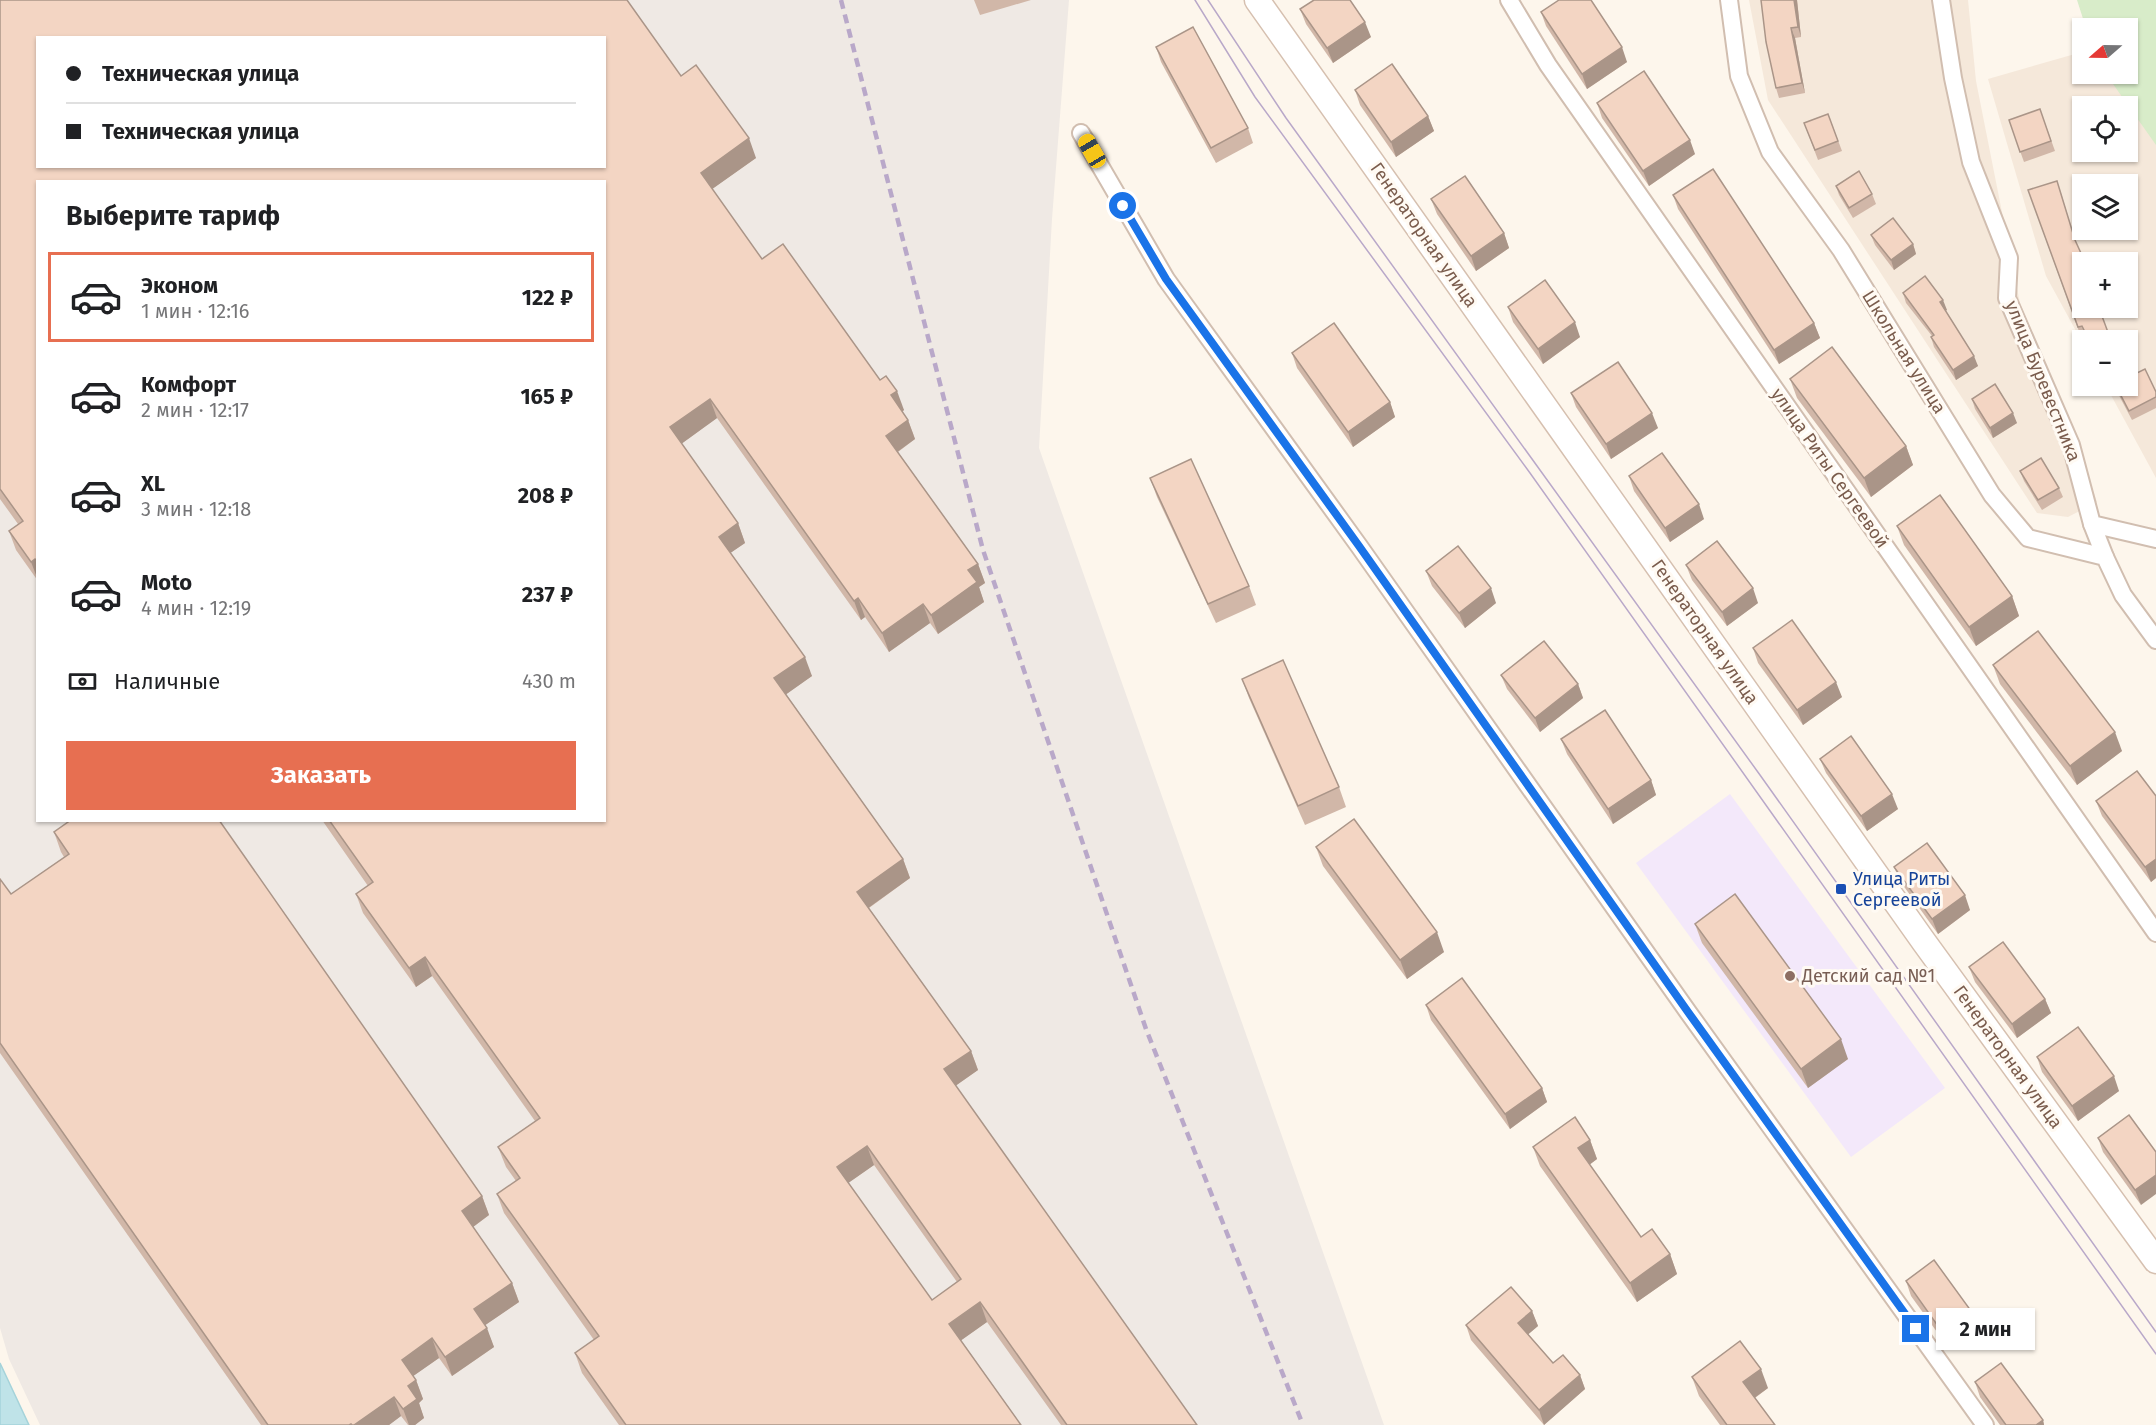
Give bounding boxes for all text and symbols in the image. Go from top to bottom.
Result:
north arrow [2072,18,2138,84]
map controls [2072,18,2138,396]
text: Техническая улица [102,60,299,87]
button: locate [2072,96,2138,162]
text: Техническая улица [102,118,299,145]
car [1075,131,1109,171]
street label: Генераторная улица [1366,158,1482,312]
button: layers [2072,174,2138,240]
route start [1109,192,1136,219]
text: Выберите тариф [66,200,280,232]
button: + [2072,252,2138,318]
icon: car [69,270,123,324]
text: Эконом [141,272,218,299]
text: 122 ₽ [522,284,573,311]
street label: Школьная улица [1857,286,1951,418]
street label: улица Буревестника [2001,297,2085,465]
text: 1 мин · 12:16 [141,299,250,323]
button: − [2072,330,2138,396]
icon: car [69,369,123,423]
text: Комфорт [141,371,236,398]
text: 165 ₽ [520,383,573,410]
street label: улица Риты Сергеевой [1766,384,1894,552]
text: 2 мин · 12:17 [141,398,249,422]
icon: car [69,468,123,522]
text: XL [141,470,165,497]
text: 208 ₽ [518,482,573,509]
text: 3 мин · 12:18 [141,497,251,521]
street label: Генераторная улица [1647,555,1763,709]
icon: car [69,567,123,621]
text: Moto [141,569,192,596]
text: 237 ₽ [522,581,573,608]
text: 4 мин · 12:19 [141,596,251,620]
icon: cash [66,665,99,698]
text: Наличные [114,668,220,695]
text: 430 m [522,669,576,693]
button: Заказать [66,741,576,810]
place label: Улица Риты Сергеевой [1853,868,1950,911]
marker: Улица Риты Сергеевой [1834,882,1848,896]
place label: Детский сад №1 [1801,965,1935,987]
marker: Детский сад №1 [1783,969,1797,983]
street label: Генераторная улица [1949,981,2067,1133]
callout: 2 мин [1937,1308,2036,1350]
route end [1902,1315,1929,1342]
text: 2 мин [1959,1317,2012,1341]

